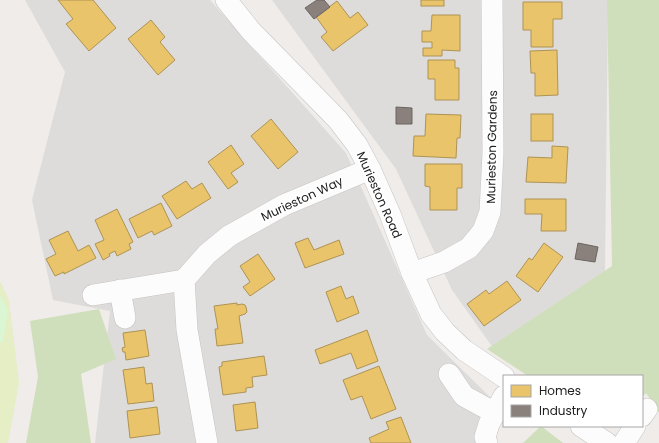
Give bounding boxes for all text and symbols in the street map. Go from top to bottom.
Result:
street label: Murieston Gardens [482,90,501,204]
street label: Murieston Road [353,149,406,241]
street label: Murieston Way [258,172,346,225]
legend [503,375,643,427]
text: Homes [539,382,581,399]
text: Industry [539,402,588,419]

